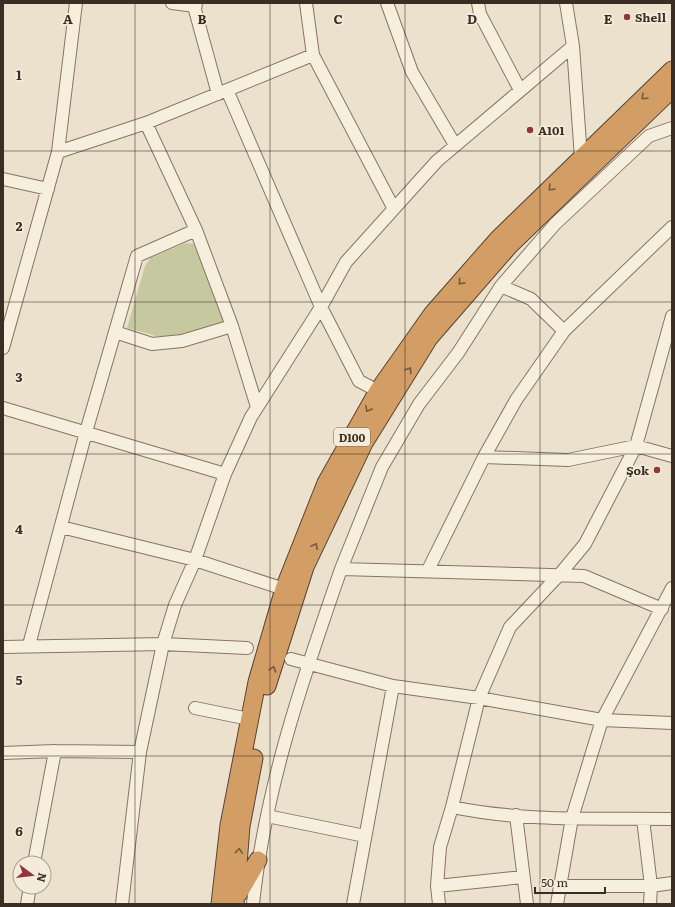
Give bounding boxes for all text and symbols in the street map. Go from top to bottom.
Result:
place label: Shell [635,8,667,26]
text: A [63,9,73,28]
text: B [198,9,207,28]
text: C [333,9,343,28]
text: D [467,9,477,28]
text: E [604,9,613,28]
marker: Shell [622,12,632,22]
text: 1 [16,65,22,84]
one-way arrow [641,93,649,100]
place label: A101 [538,121,564,139]
marker: A101 [525,125,535,135]
one-way arrow [548,183,556,191]
text: 2 [16,216,23,235]
one-way arrow [458,277,465,284]
text: 3 [15,367,23,386]
one-way arrow [405,367,412,374]
one-way arrow [365,405,372,412]
road number: D100 [334,428,370,446]
place label: Şok [626,461,650,479]
marker: Şok [652,465,662,475]
text: 4 [15,519,23,538]
one-way arrow [310,543,318,550]
one-way arrow [268,665,277,672]
text: 5 [15,670,23,689]
text: 6 [15,821,23,840]
one-way arrow [235,848,244,854]
north arrow [12,855,52,895]
scale bar [535,869,605,895]
text: N [34,871,52,884]
text: 50 m [541,873,568,891]

